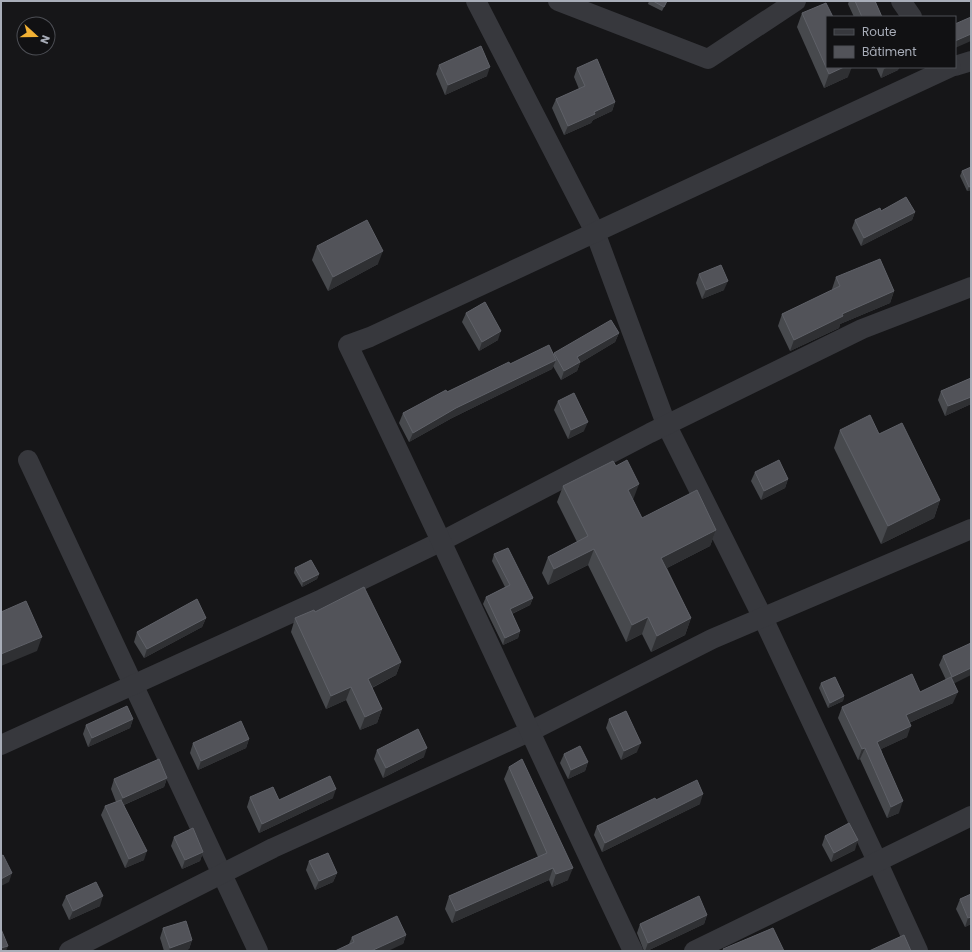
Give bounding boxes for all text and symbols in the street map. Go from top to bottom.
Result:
north arrow [16,16,56,56]
legend [826,16,956,68]
text: Route [862,23,896,40]
text: N [36,33,54,46]
text: Bâtiment [862,43,917,60]

